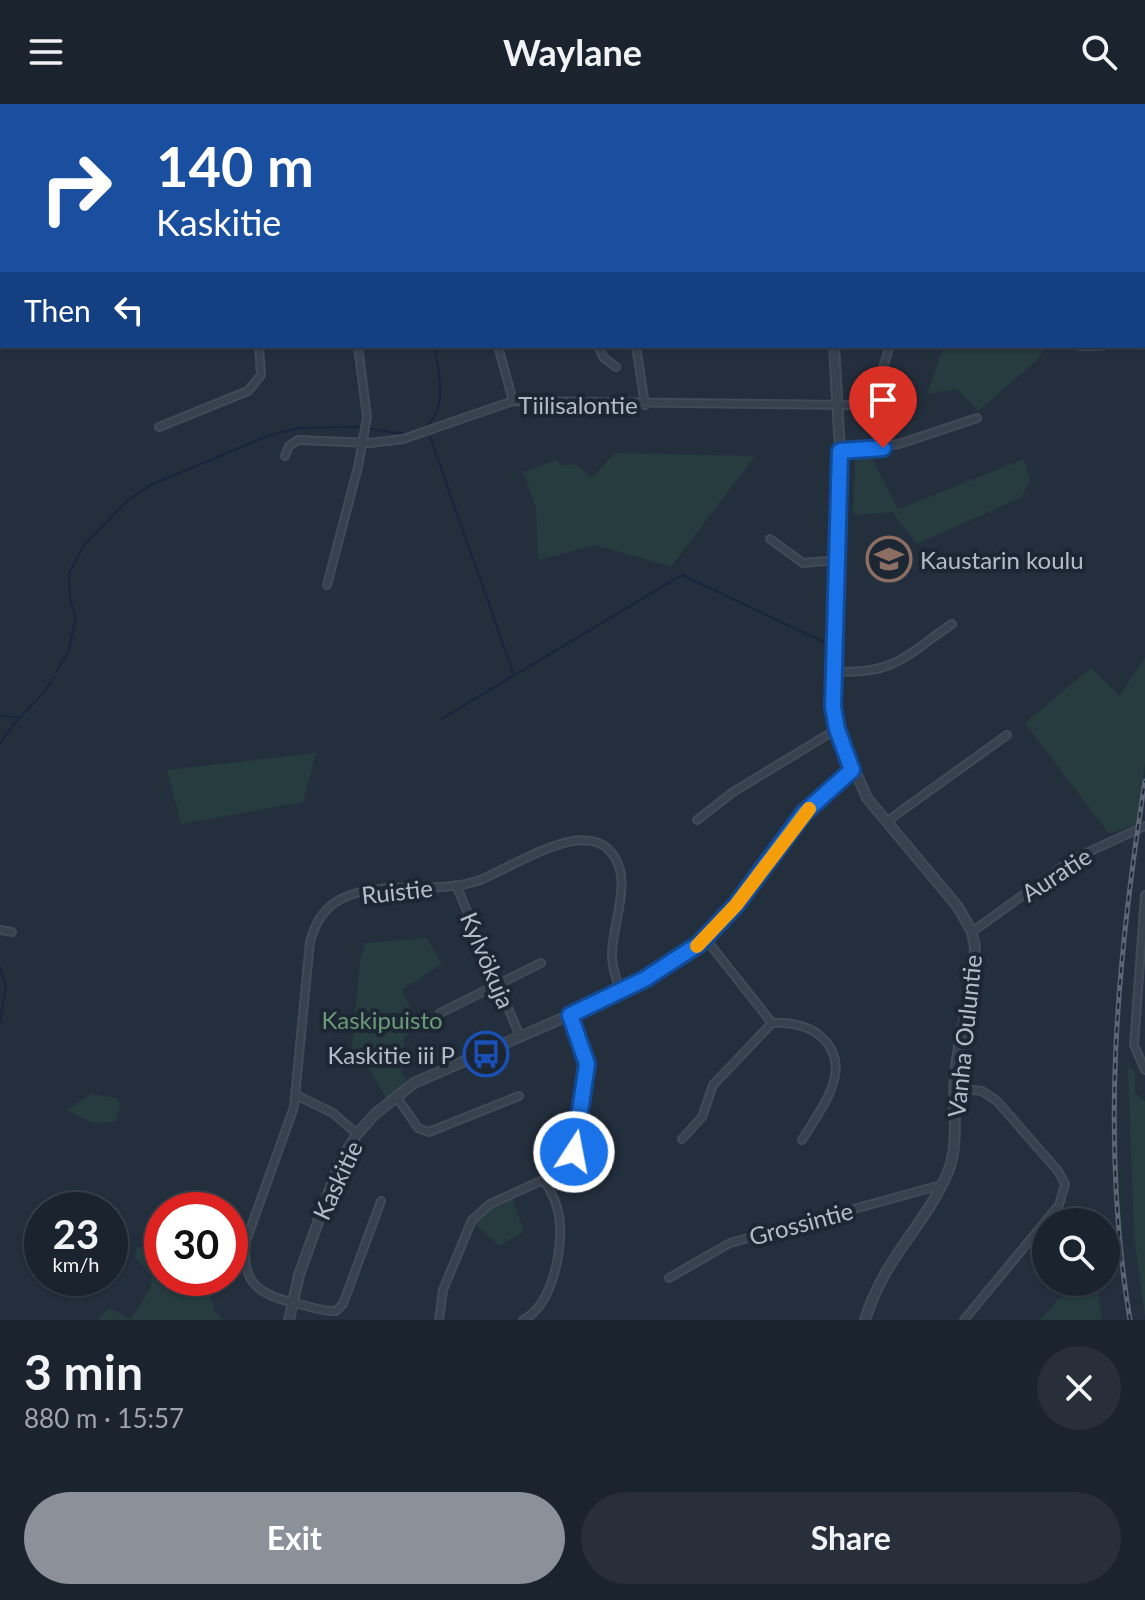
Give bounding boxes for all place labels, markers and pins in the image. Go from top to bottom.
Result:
pin [849,366,917,448]
school or university icon: Kaustarin koulu [865,535,913,583]
place label: Kaustarin koulu [920,545,1084,574]
bus stop icon: Kaskitie iii P [462,1030,510,1078]
place label: Kaskitie iii P [327,1040,455,1069]

